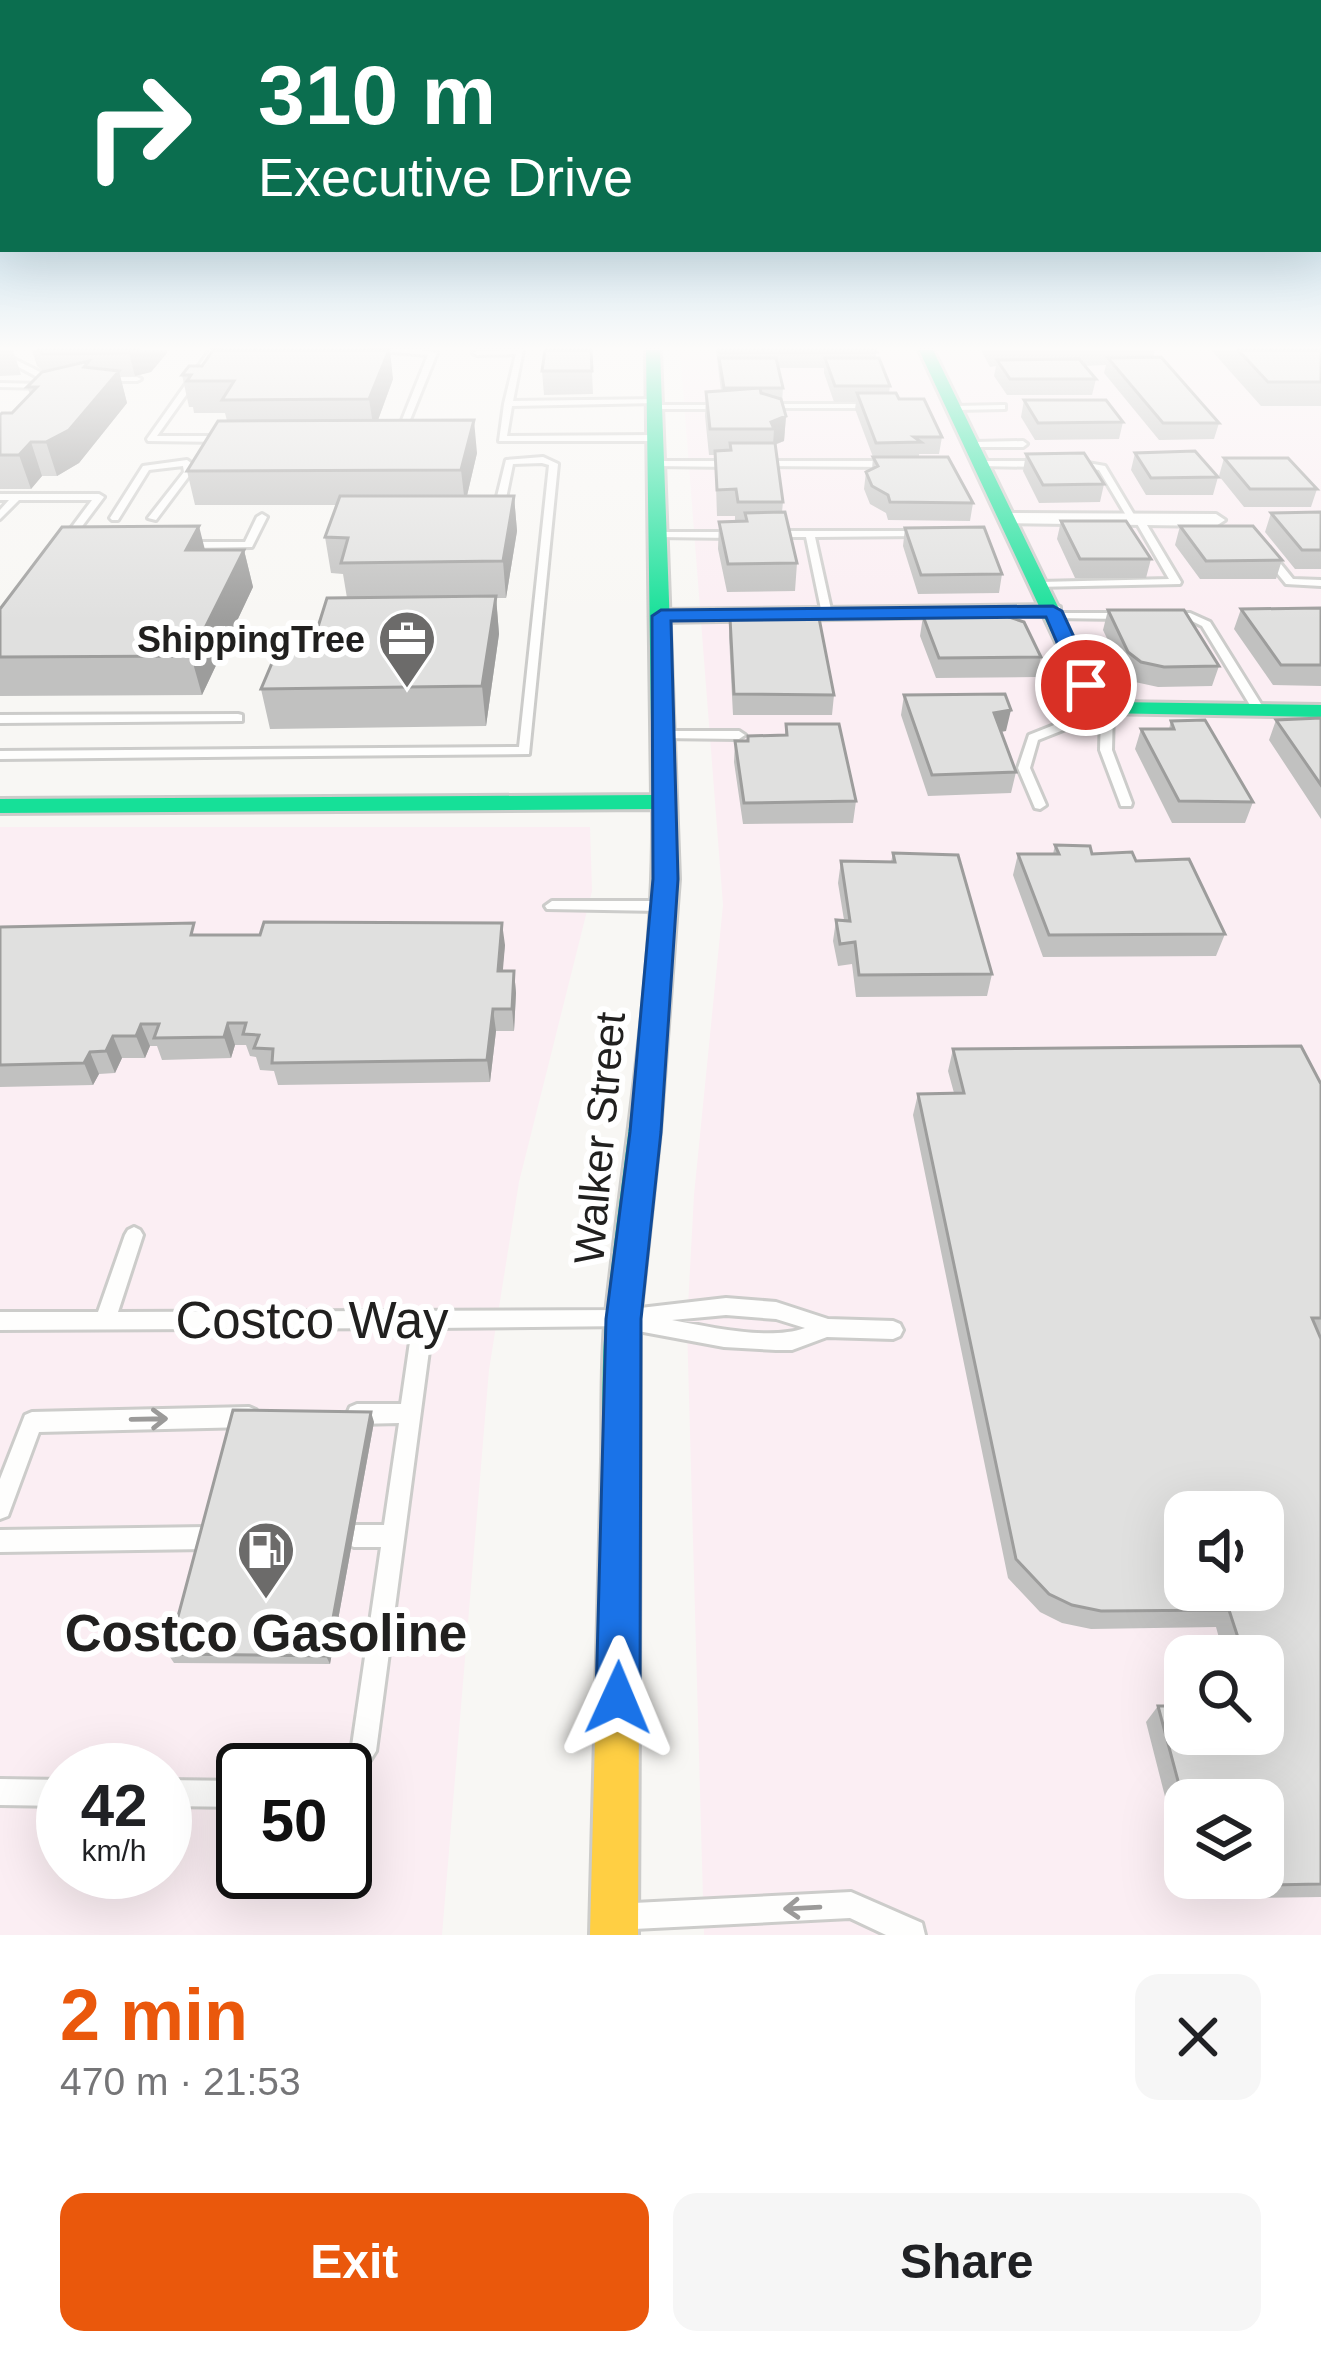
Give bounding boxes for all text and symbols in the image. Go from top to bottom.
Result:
icon: right [60,48,216,204]
text: 310 m [258,48,496,142]
text: Executive Drive [258,147,633,207]
office icon: ShippingTree [376,608,438,690]
place label: ShippingTree [137,619,365,660]
pin [1035,634,1137,736]
icon: arrive [1053,652,1119,718]
street label: Walker Street [565,1010,634,1266]
street label: Costco Way [175,1292,449,1349]
one-way arrow [129,1408,168,1431]
map controls [1164,1491,1284,1899]
button: sound [1164,1491,1284,1611]
fuel station icon: Costco Gasoline [235,1519,297,1601]
place label: Costco Gasoline [65,1605,467,1662]
position arrow [555,1635,681,1761]
button: search [1164,1635,1284,1755]
speed limit sign: 50 [216,1743,372,1899]
text: 42 [81,1772,147,1839]
button: layers [1164,1779,1284,1899]
text: km/h [81,1834,147,1867]
one-way arrow [783,1897,822,1920]
button: close [1135,1974,1261,2100]
text: 2 min [60,1975,248,2055]
text: 470 m · 21:53 [60,2060,301,2103]
button: Exit [60,2193,649,2331]
button: Share [673,2193,1261,2331]

